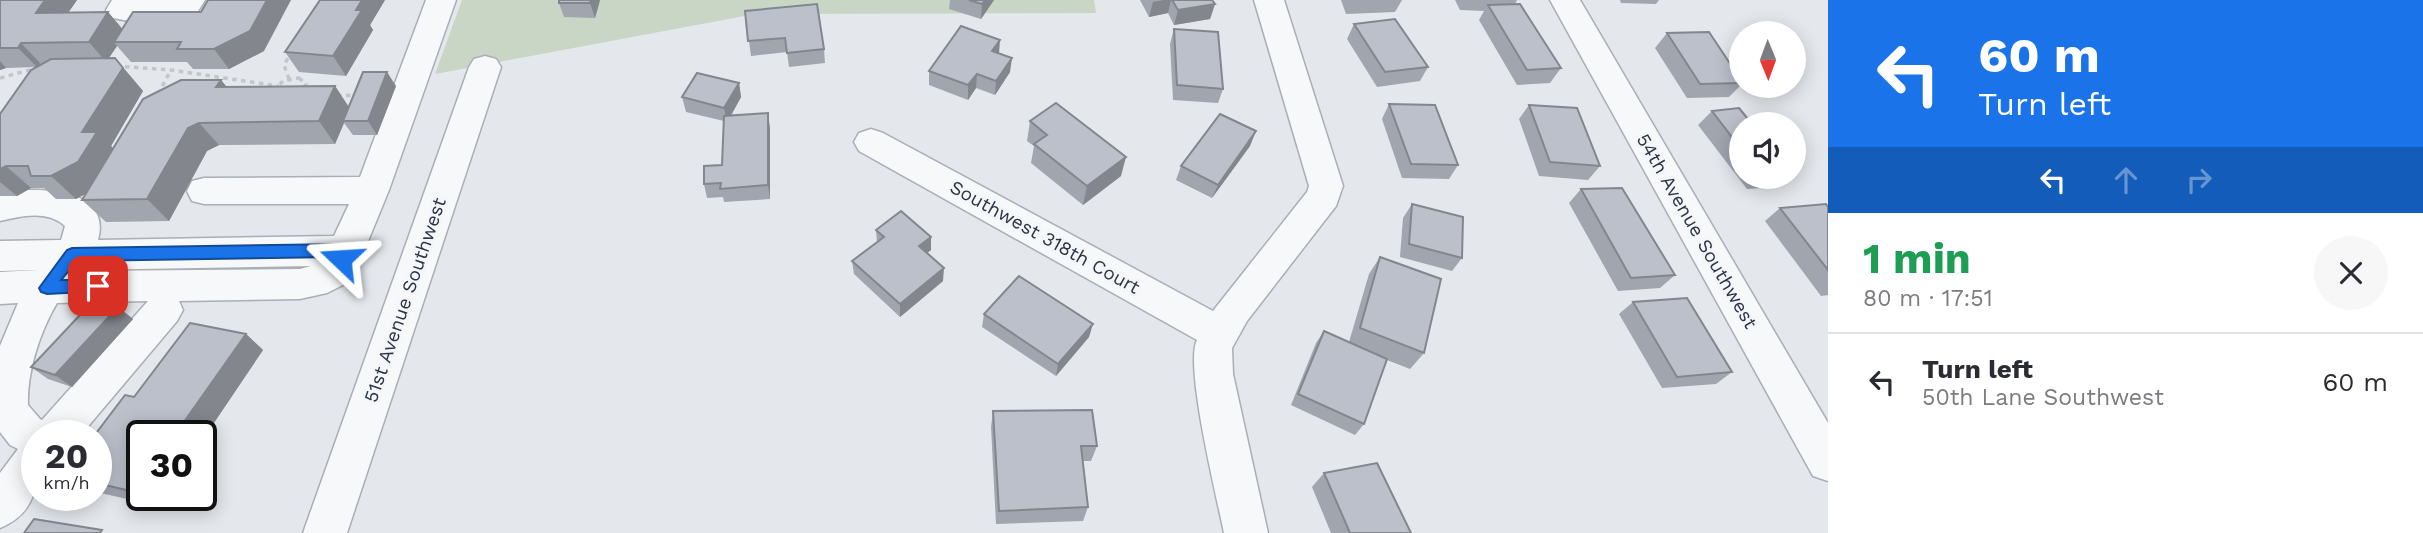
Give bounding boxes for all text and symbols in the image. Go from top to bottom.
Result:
north arrow [1729,21,1806,98]
map controls [1729,21,1806,189]
text: 60 m [1978,26,2100,84]
icon: left [1863,28,1954,119]
text: Turn left [1978,85,2111,123]
button: sound [1729,112,1806,189]
street label: 54th Avenue Southwest [1632,129,1762,333]
icon: left [2034,161,2072,199]
icon: ahead [2107,161,2145,199]
icon: right [2180,161,2218,199]
street label: Southwest 318th Court [946,175,1144,299]
street label: 51st Avenue Southwest [359,194,451,405]
position arrow [304,222,378,296]
text: 1 min [1863,234,1971,283]
button: close [2314,236,2388,310]
pin [68,256,128,316]
icon: arrive [79,267,117,305]
text: 80 m · 17:51 [1863,285,1993,312]
text: Turn left [1922,354,2033,384]
icon: left [1863,363,1901,401]
text: 60 m [2322,367,2388,397]
text: 50th Lane Southwest [1922,384,2164,411]
speed limit sign: 30 [126,420,217,511]
text: 20 [45,435,88,477]
text: km/h [43,472,90,493]

